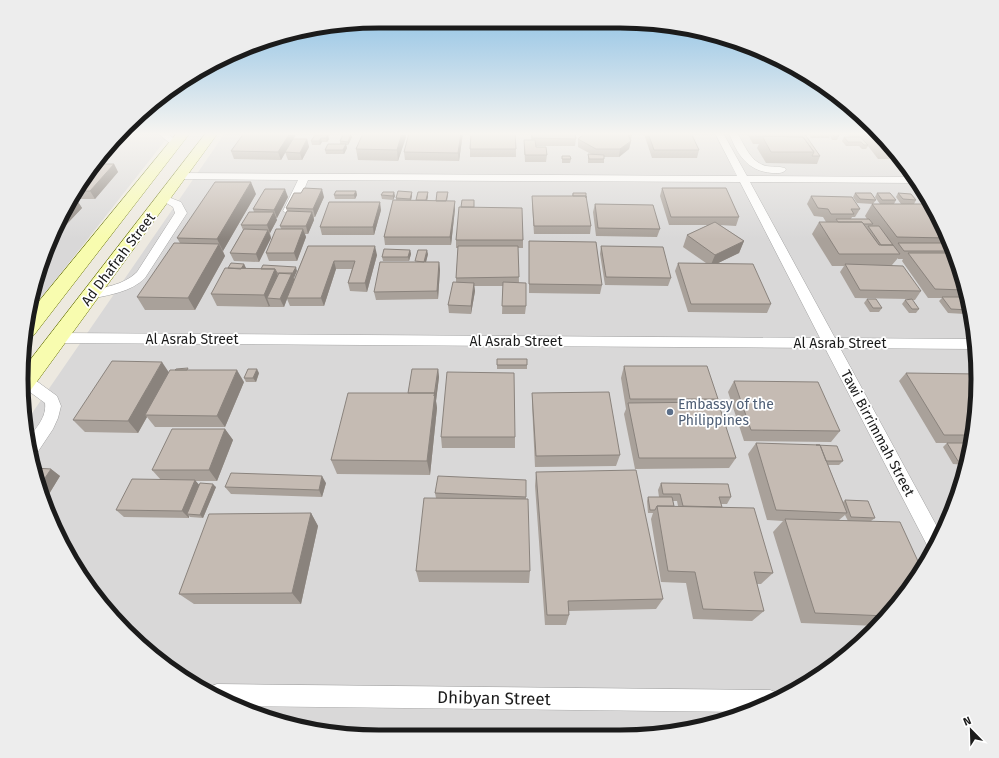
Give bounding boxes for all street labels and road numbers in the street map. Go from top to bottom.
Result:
street label: Ad Dhafrah Street [78,209,159,309]
street label: Al Asrab Street [146,331,239,348]
street label: Al Asrab Street [470,333,563,350]
street label: Al Asrab Street [794,335,887,352]
street label: Tawi Birrimmah Street [837,367,918,500]
street label: Dhibyan Street [437,687,552,710]

